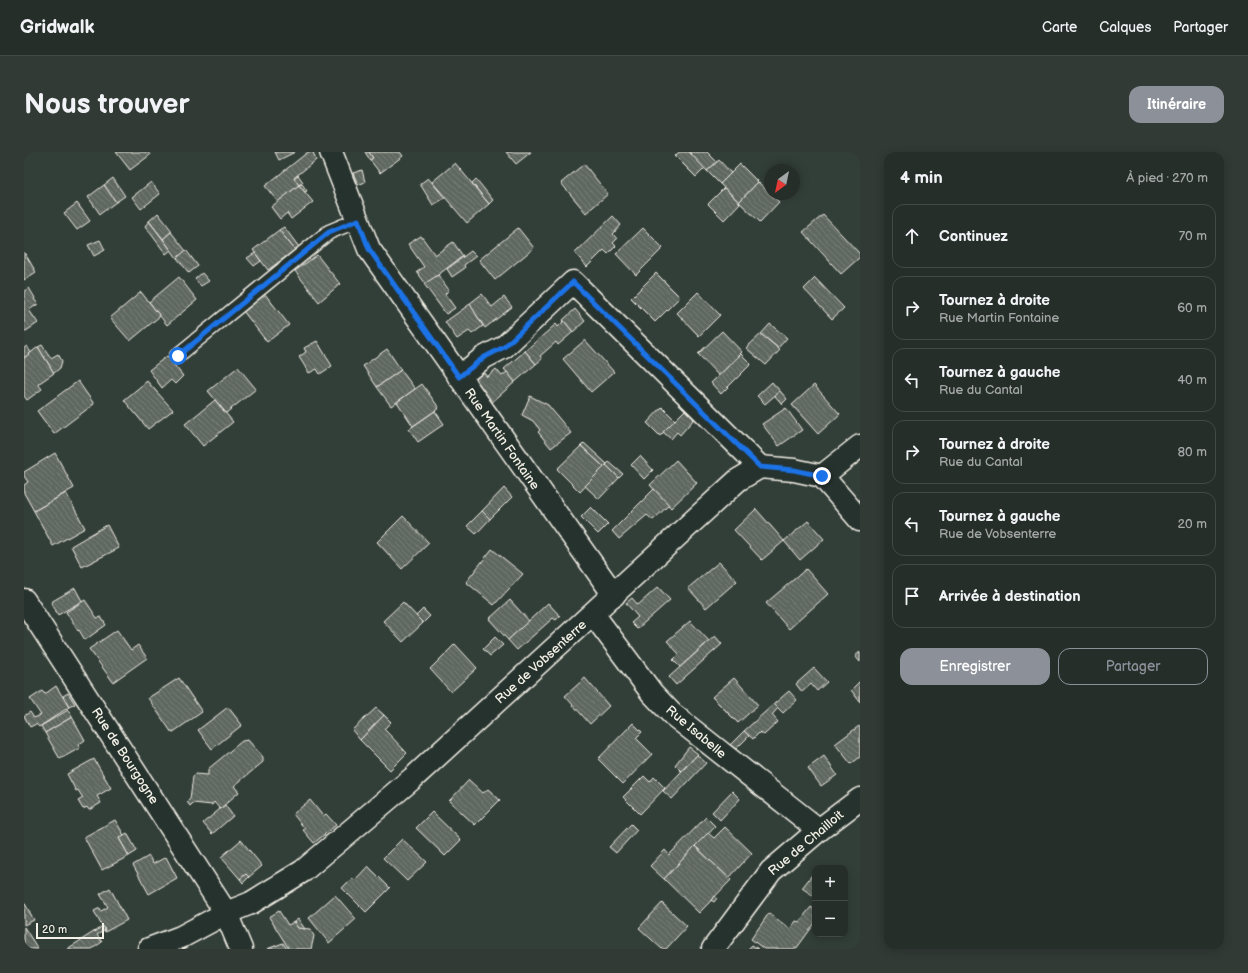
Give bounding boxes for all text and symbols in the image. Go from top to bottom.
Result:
text: Gridwalk [20,16,95,39]
text: Carte [1042,19,1077,36]
text: Calques [1099,19,1151,36]
text: Partager [1173,19,1228,36]
button: Itinéraire [1129,86,1224,123]
text: Nous trouver [24,88,190,121]
north arrow [764,164,800,200]
text: 4 min [900,168,943,188]
text: À pied · 270 m [1126,170,1208,186]
icon: ahead [901,225,923,247]
text: Continuez [939,227,1008,246]
text: 70 m [1179,228,1207,244]
text: Tournez à droite [939,291,1050,310]
icon: right [901,297,923,319]
text: 60 m [1177,300,1207,316]
text: Rue Martin Fontaine [939,310,1059,326]
route start [169,347,187,365]
text: Tournez à gauche [939,363,1060,382]
icon: left [901,369,923,391]
text: 40 m [1177,372,1207,388]
text: Rue du Cantal [939,382,1023,398]
street label: Rue Martin Fontaine [461,385,543,493]
text: Tournez à droite [939,435,1050,454]
icon: right [901,441,923,463]
text: 80 m [1178,444,1207,460]
text: Rue du Cantal [939,454,1023,470]
route end [813,467,831,485]
text: Tournez à gauche [939,507,1060,526]
icon: left [901,513,923,535]
text: 20 m [1177,516,1207,532]
text: Rue de Vobsenterre [939,526,1056,542]
icon: arrive [901,585,923,607]
text: Arrivée à destination [939,587,1081,606]
street label: Rue de Vobsenterre [492,617,590,707]
button: Enregistrer [900,648,1050,685]
button: Partager [1058,648,1208,685]
street label: Rue Isabelle [663,702,730,762]
street label: Rue de Bourgogne [88,705,162,807]
street label: Rue de Chailloit [765,807,847,879]
map controls [812,865,848,937]
button: + [812,865,848,901]
button: − [812,901,848,937]
scale bar [36,921,104,940]
text: 20 m [42,923,67,936]

